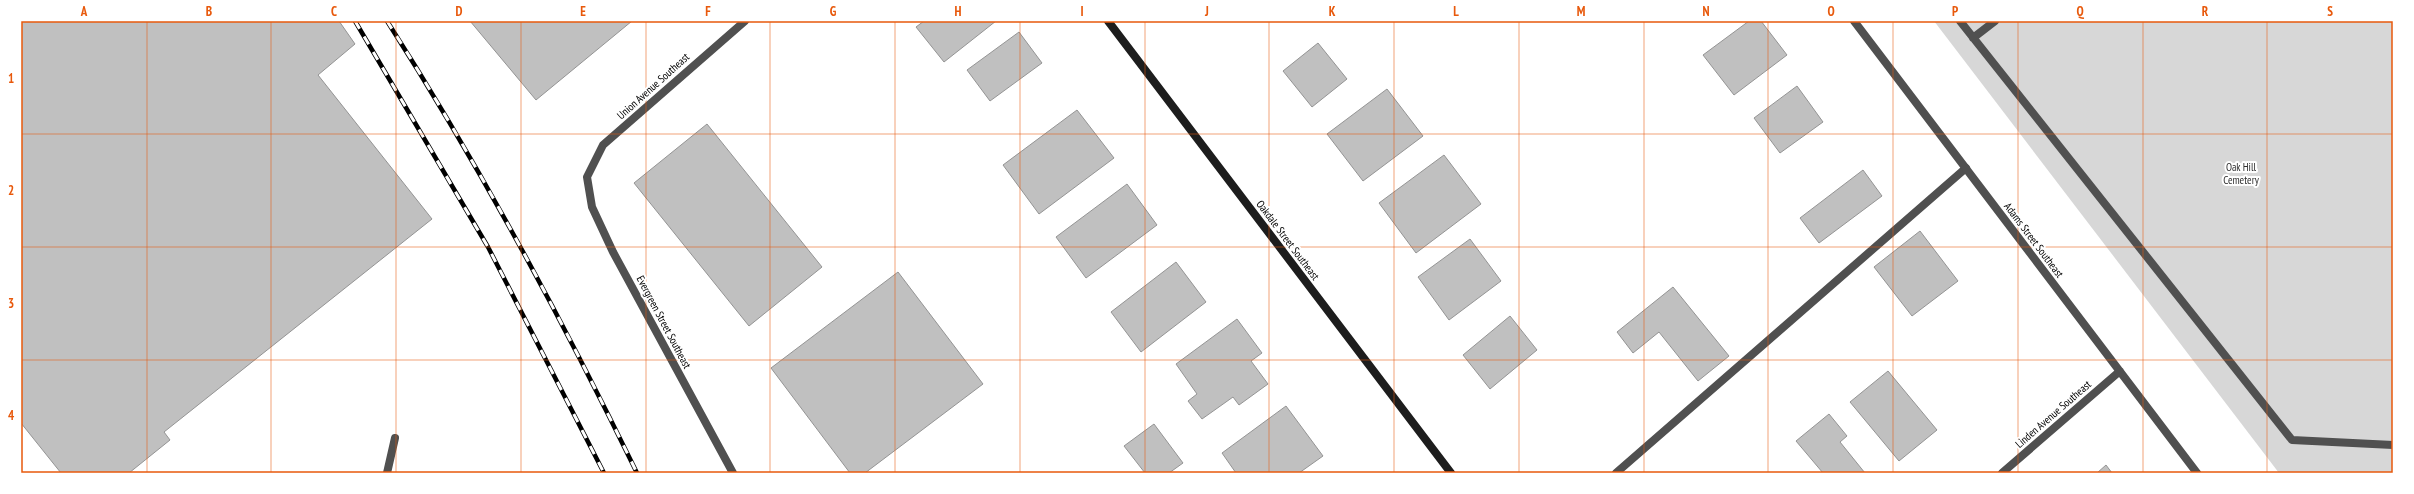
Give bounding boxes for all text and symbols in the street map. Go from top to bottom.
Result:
text: A [80,3,88,20]
text: B [206,3,212,20]
text: C [331,3,337,20]
text: D [456,3,463,20]
text: E [580,3,586,20]
text: F [705,3,711,20]
text: G [830,3,837,20]
text: H [955,3,962,20]
text: I [1080,3,1084,20]
text: J [1204,3,1209,20]
text: K [1329,3,1336,20]
text: L [1453,3,1459,20]
text: M [1577,3,1586,20]
text: N [1702,3,1710,20]
text: O [1827,3,1835,20]
text: P [1952,3,1958,20]
text: Q [2076,3,2084,20]
text: R [2202,3,2209,20]
text: S [2327,3,2333,20]
street label: Union Avenue Southeast [614,50,692,122]
text: 1 [8,70,14,87]
park label: Oak Hill Cemetery [2223,160,2260,187]
text: 2 [8,182,14,199]
street label: Oakdale Street Southeast [1253,197,1323,283]
street label: Adams Street Southeast [2001,200,2067,280]
street label: Evergreen Street Southeast [634,273,694,371]
text: 3 [8,295,14,312]
street label: Linden Avenue Southeast [2012,377,2094,451]
text: 4 [8,407,15,424]

